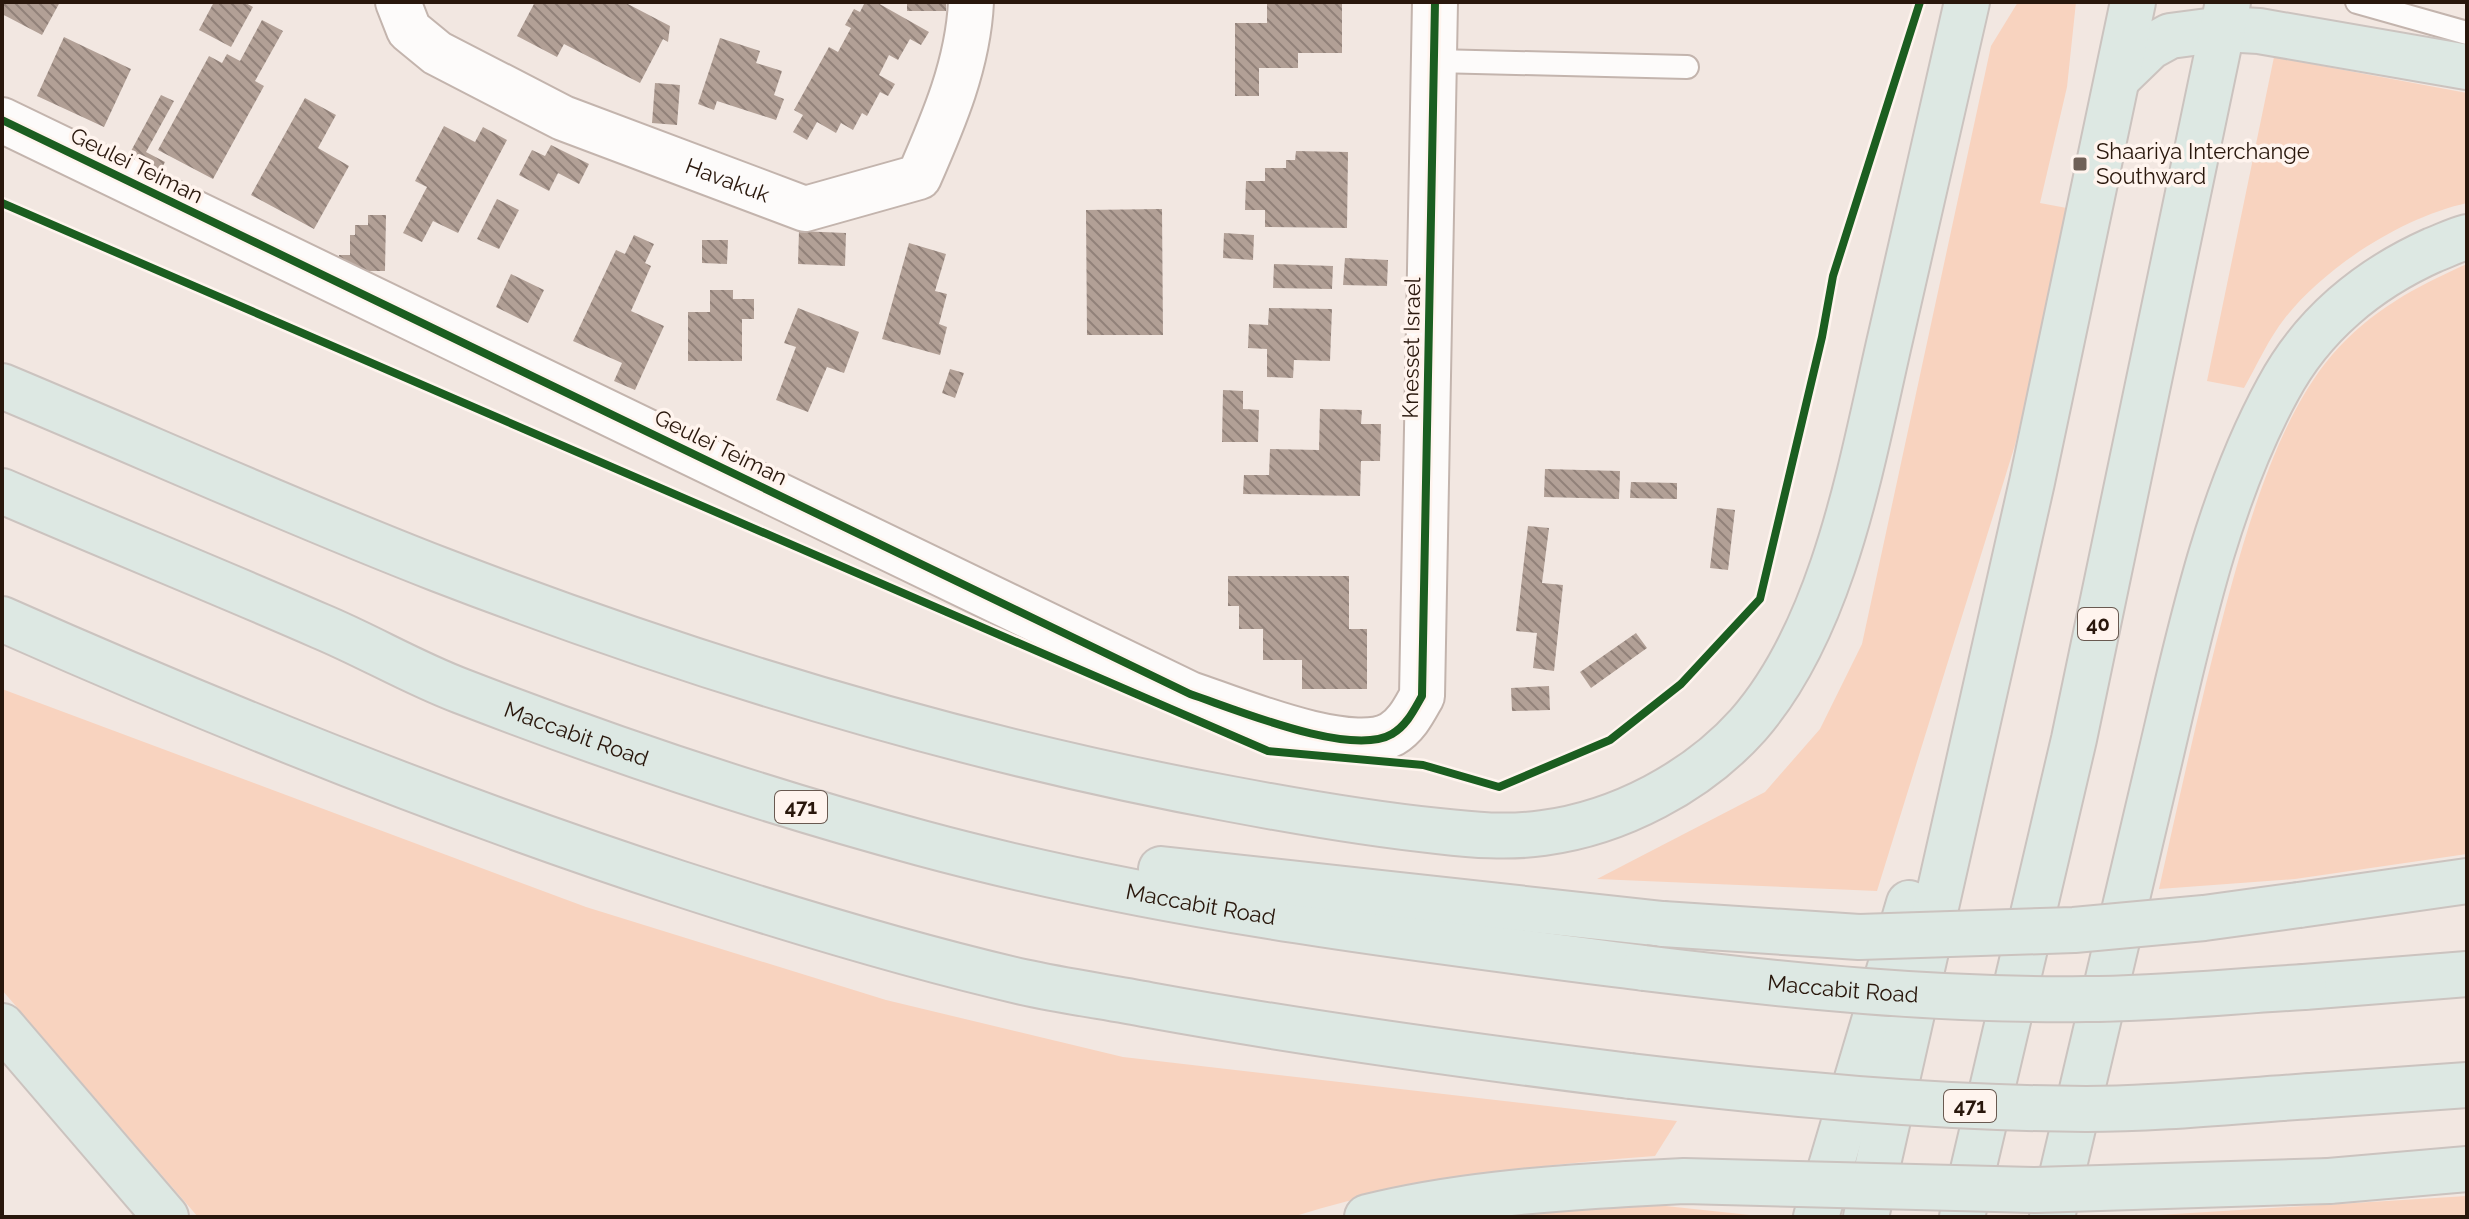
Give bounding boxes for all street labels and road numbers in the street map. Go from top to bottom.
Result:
street label: Geulei Teiman [67,122,207,208]
street label: Havakuk [682,152,774,208]
street label: Knesset Israel [1397,277,1425,419]
street label: Geulei Teiman [651,404,791,490]
road number: 40 [2078,608,2118,640]
street label: Maccabit Road [501,696,652,771]
road number: 471 [775,791,827,823]
street label: Maccabit Road [1124,878,1278,930]
street label: Maccabit Road [1766,969,1919,1008]
road number: 471 [1944,1090,1996,1122]

